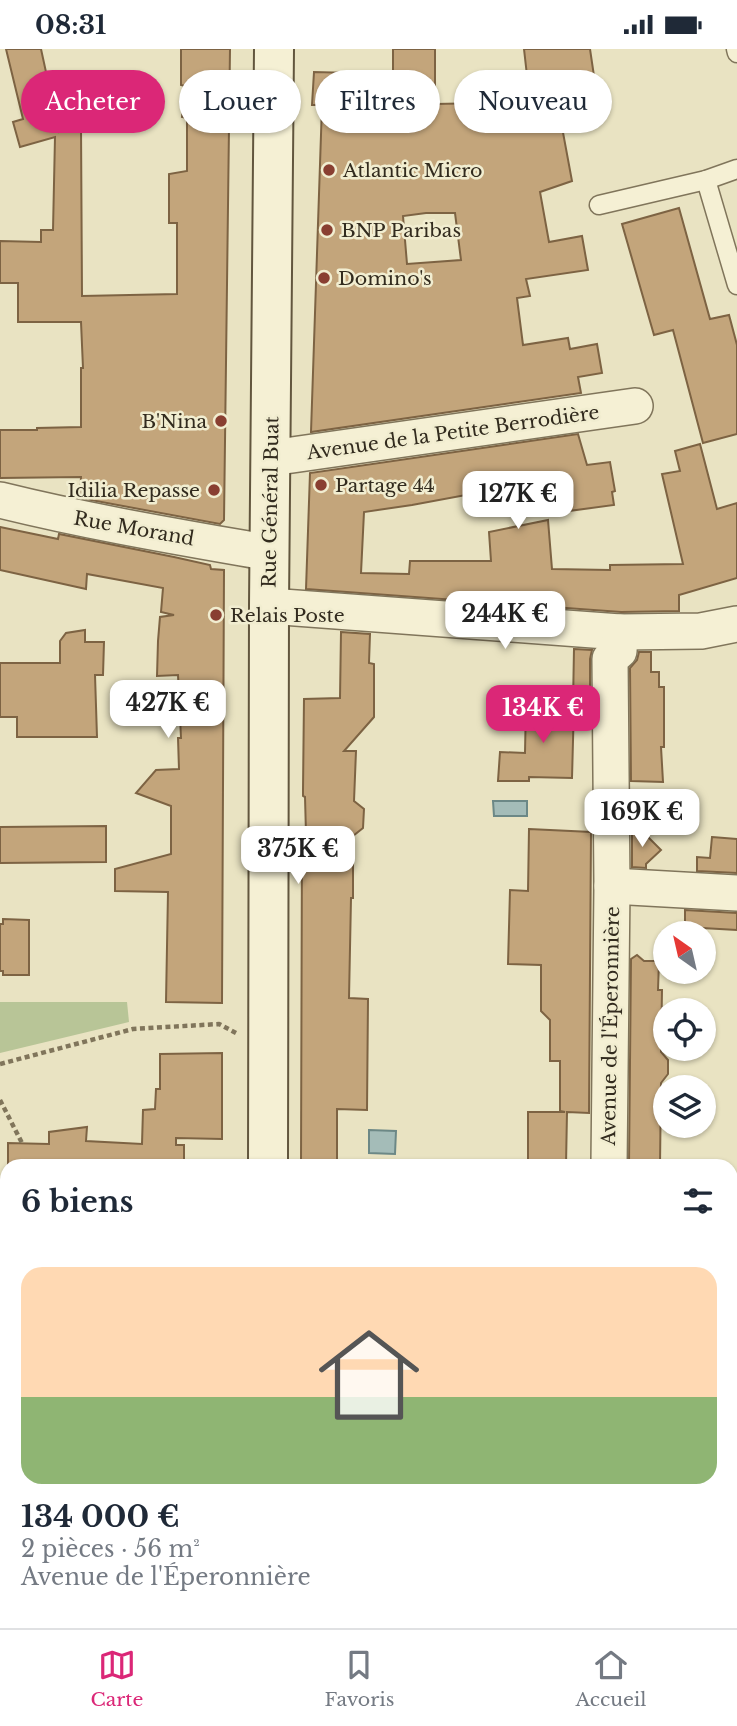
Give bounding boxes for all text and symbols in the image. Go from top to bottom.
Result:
text: 08:31 [35,9,106,41]
chip: Acheter [21,70,165,133]
chip: Louer [179,70,301,133]
chip: Filtres [315,70,440,133]
chip: Nouveau [454,70,612,133]
place label: Atlantic Micro [342,159,482,182]
marker: Atlantic Micro [321,162,337,178]
place label: BNP Paribas [341,219,461,242]
marker: BNP Paribas [319,222,335,238]
place label: Domino's [338,267,432,290]
marker: Domino's [316,270,332,286]
street label: Avenue de la Petite Berrodière [304,401,601,465]
place label: B'Nina [142,410,207,433]
marker: B'Nina [213,413,229,429]
street label: Rue Général Buat [258,415,284,588]
pin: 127K € [461,471,575,531]
place label: Partage 44 [335,474,435,497]
marker: Partage 44 [313,477,329,493]
place label: Idilia Repasse [68,479,200,502]
text: 127K € [478,480,558,508]
marker: Idilia Repasse [206,482,222,498]
street label: Rue Morand [72,507,196,550]
pin: 244K € [448,591,562,651]
text: 244K € [461,600,549,628]
place label: Relais Poste [230,604,345,627]
marker: Relais Poste [208,607,224,623]
pin: 427K € [111,681,225,740]
pin: 134K € [486,685,600,745]
text: 427K € [126,689,210,717]
text: 134K € [502,694,584,722]
pin: 169K € [585,789,699,849]
text: 169K € [600,798,684,826]
pin: 375K € [241,827,355,886]
text: 375K € [257,835,339,863]
street label: Avenue de l'Éperonnière [597,906,624,1147]
north arrow [653,921,716,983]
map controls [653,921,716,1138]
button: locate [653,998,716,1061]
button: layers [653,1075,716,1138]
icon: filters [679,1182,717,1220]
text: 6 biens [21,1183,134,1220]
icon: home [306,1312,432,1438]
text: 134 000 € [21,1498,180,1535]
text: 2 pièces · 56 m² [21,1535,200,1563]
text: Avenue de l'Éperonnière [21,1563,311,1591]
tab: Carte [91,1646,143,1711]
tab: Favoris [324,1646,394,1711]
tab: Accueil [575,1646,646,1711]

